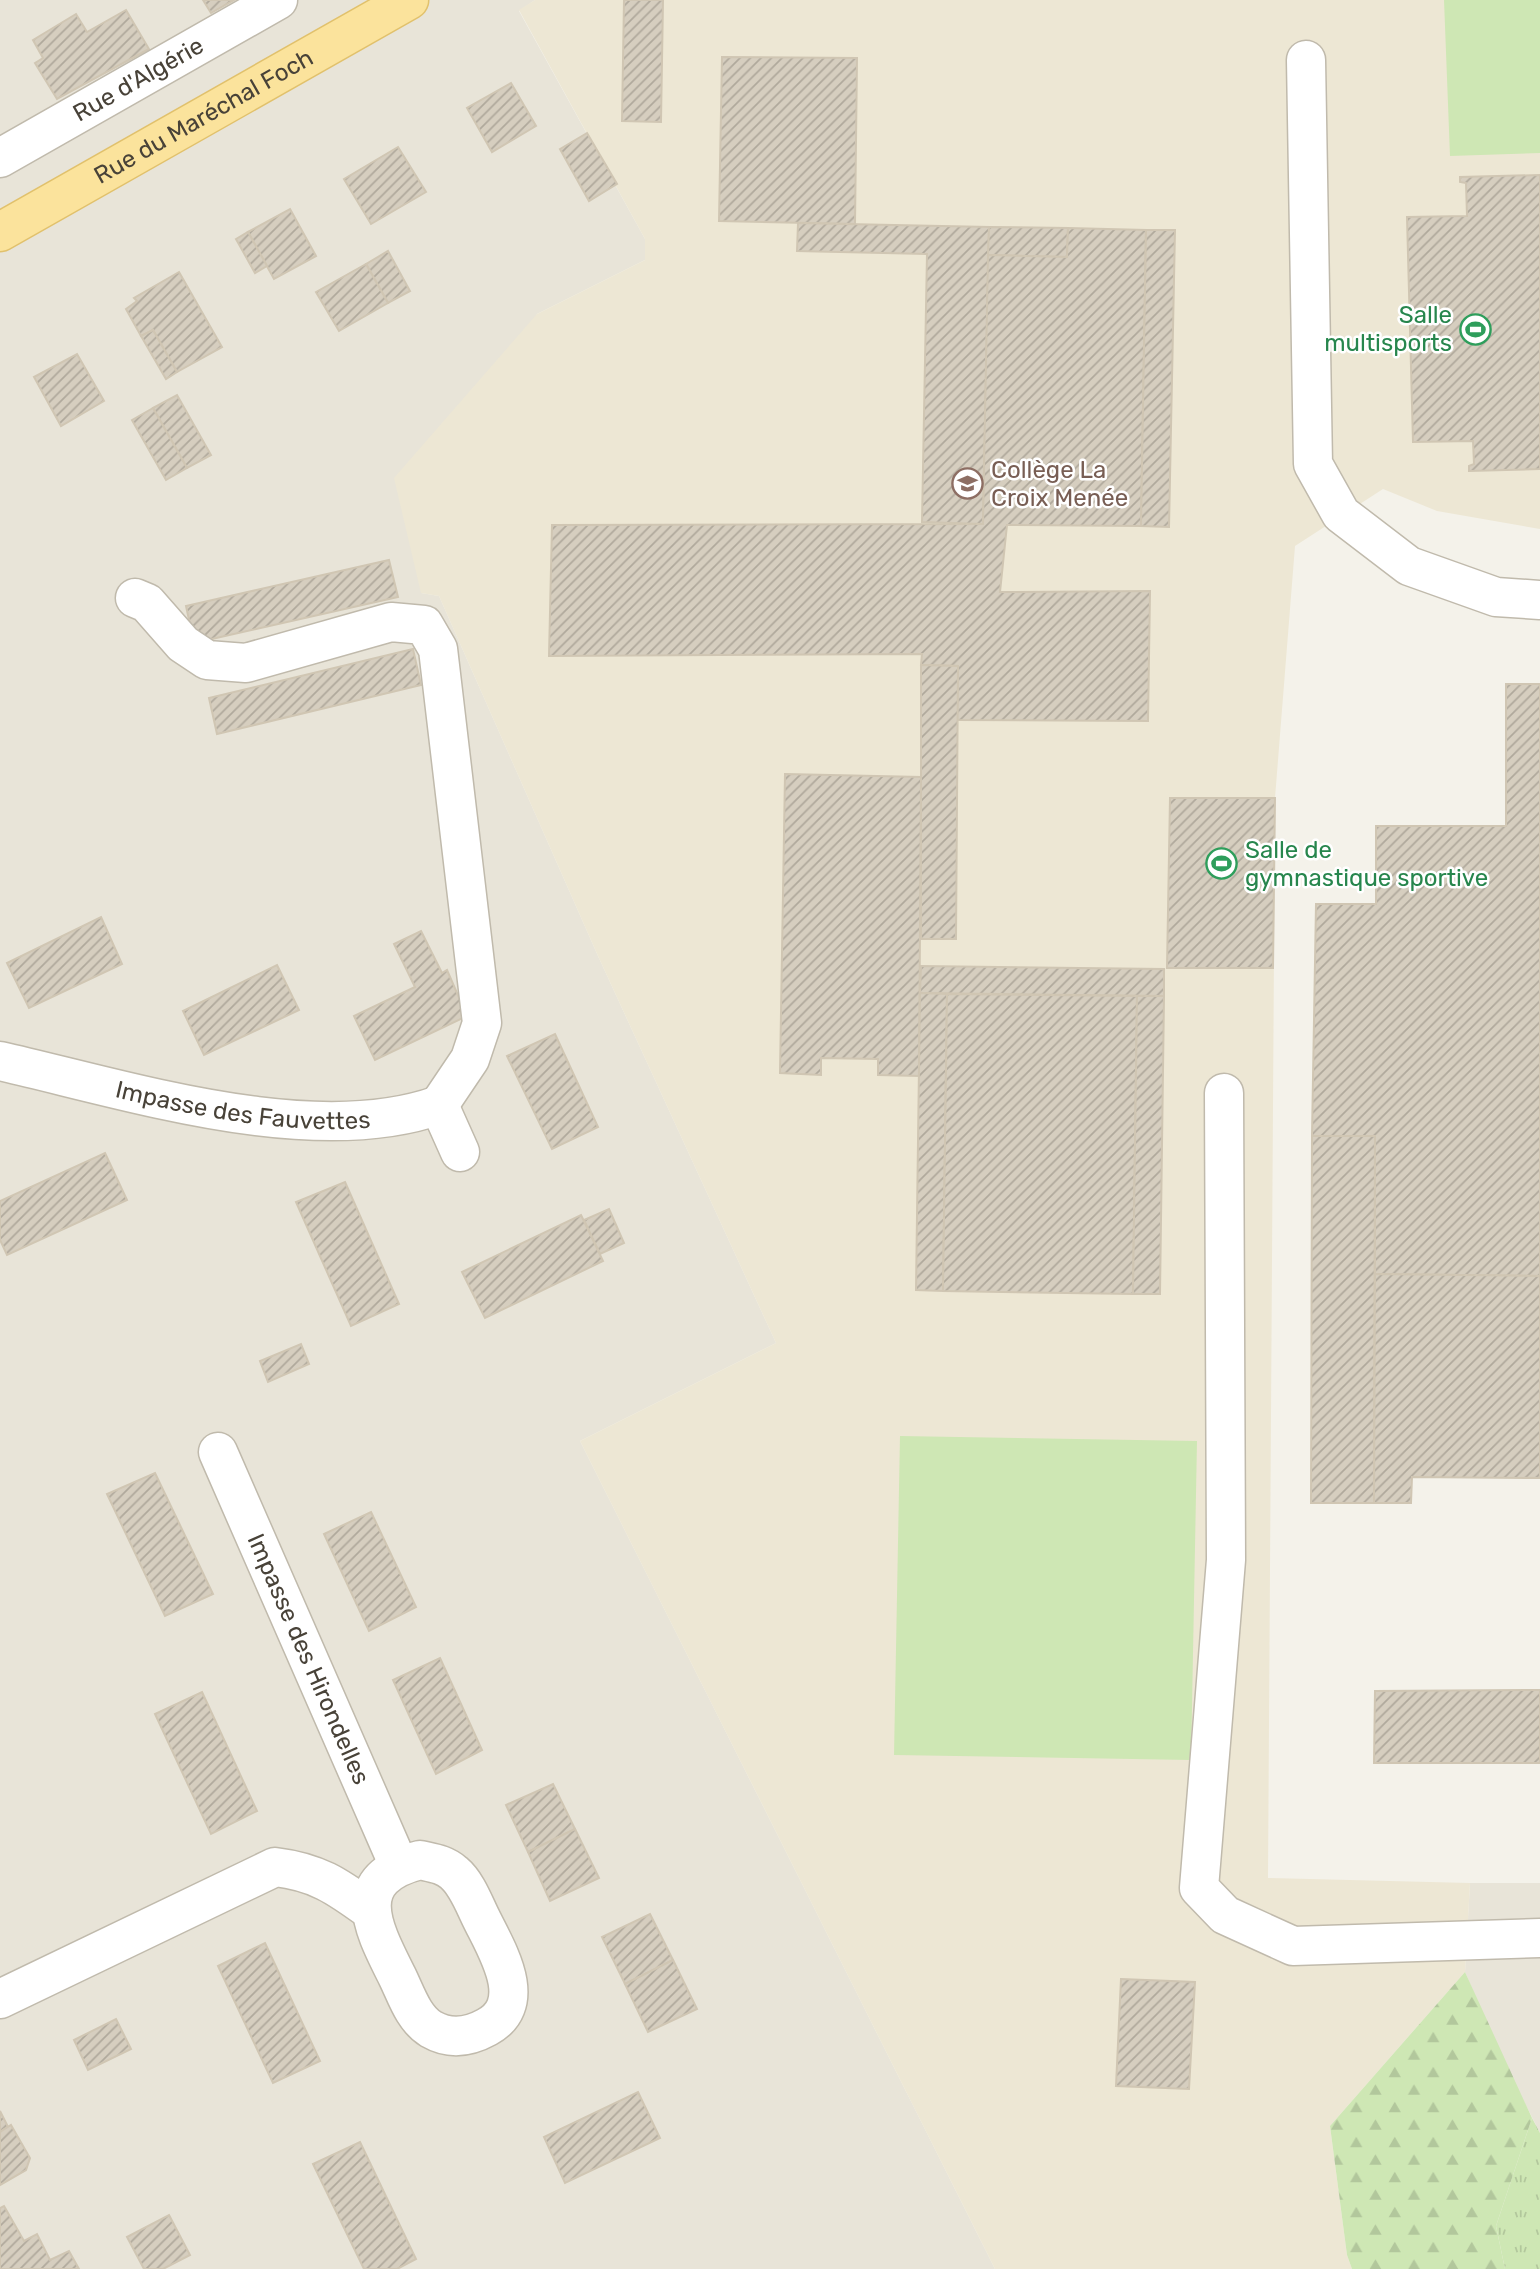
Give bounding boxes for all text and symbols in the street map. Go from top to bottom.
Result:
street label: Rue d'Algérie [68,31,208,128]
street label: Rue du Maréchal Foch [89,43,318,190]
place label: Salle multisports [1324,301,1452,357]
sports icon: Salle multisports [1458,312,1492,346]
place label: Collège La Croix Menée [991,456,1128,512]
school or university icon: Collège La Croix Menée [951,467,985,501]
place label: Salle de gymnastique sportive [1245,836,1488,892]
sports icon: Salle de gymnastique sportive [1205,847,1239,881]
street label: Impasse des Fauvettes [113,1075,371,1135]
street label: Impasse des Hirondelles [242,1530,376,1789]

